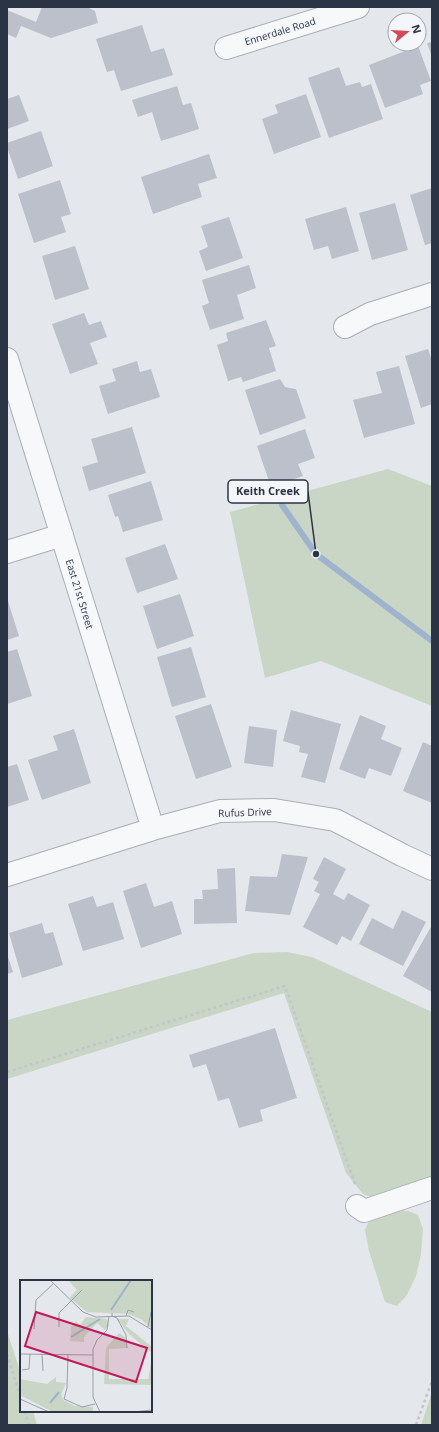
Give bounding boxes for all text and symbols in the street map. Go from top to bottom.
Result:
north arrow [387,12,427,52]
street label: Ennerdale Road [243,14,317,48]
text: N [408,22,426,35]
callout: Keith Creek [228,480,308,503]
text: Keith Creek [236,483,300,498]
street label: East 21st Street [63,557,97,631]
street label: Rufus Drive [218,804,272,820]
inset map [20,1280,152,1412]

